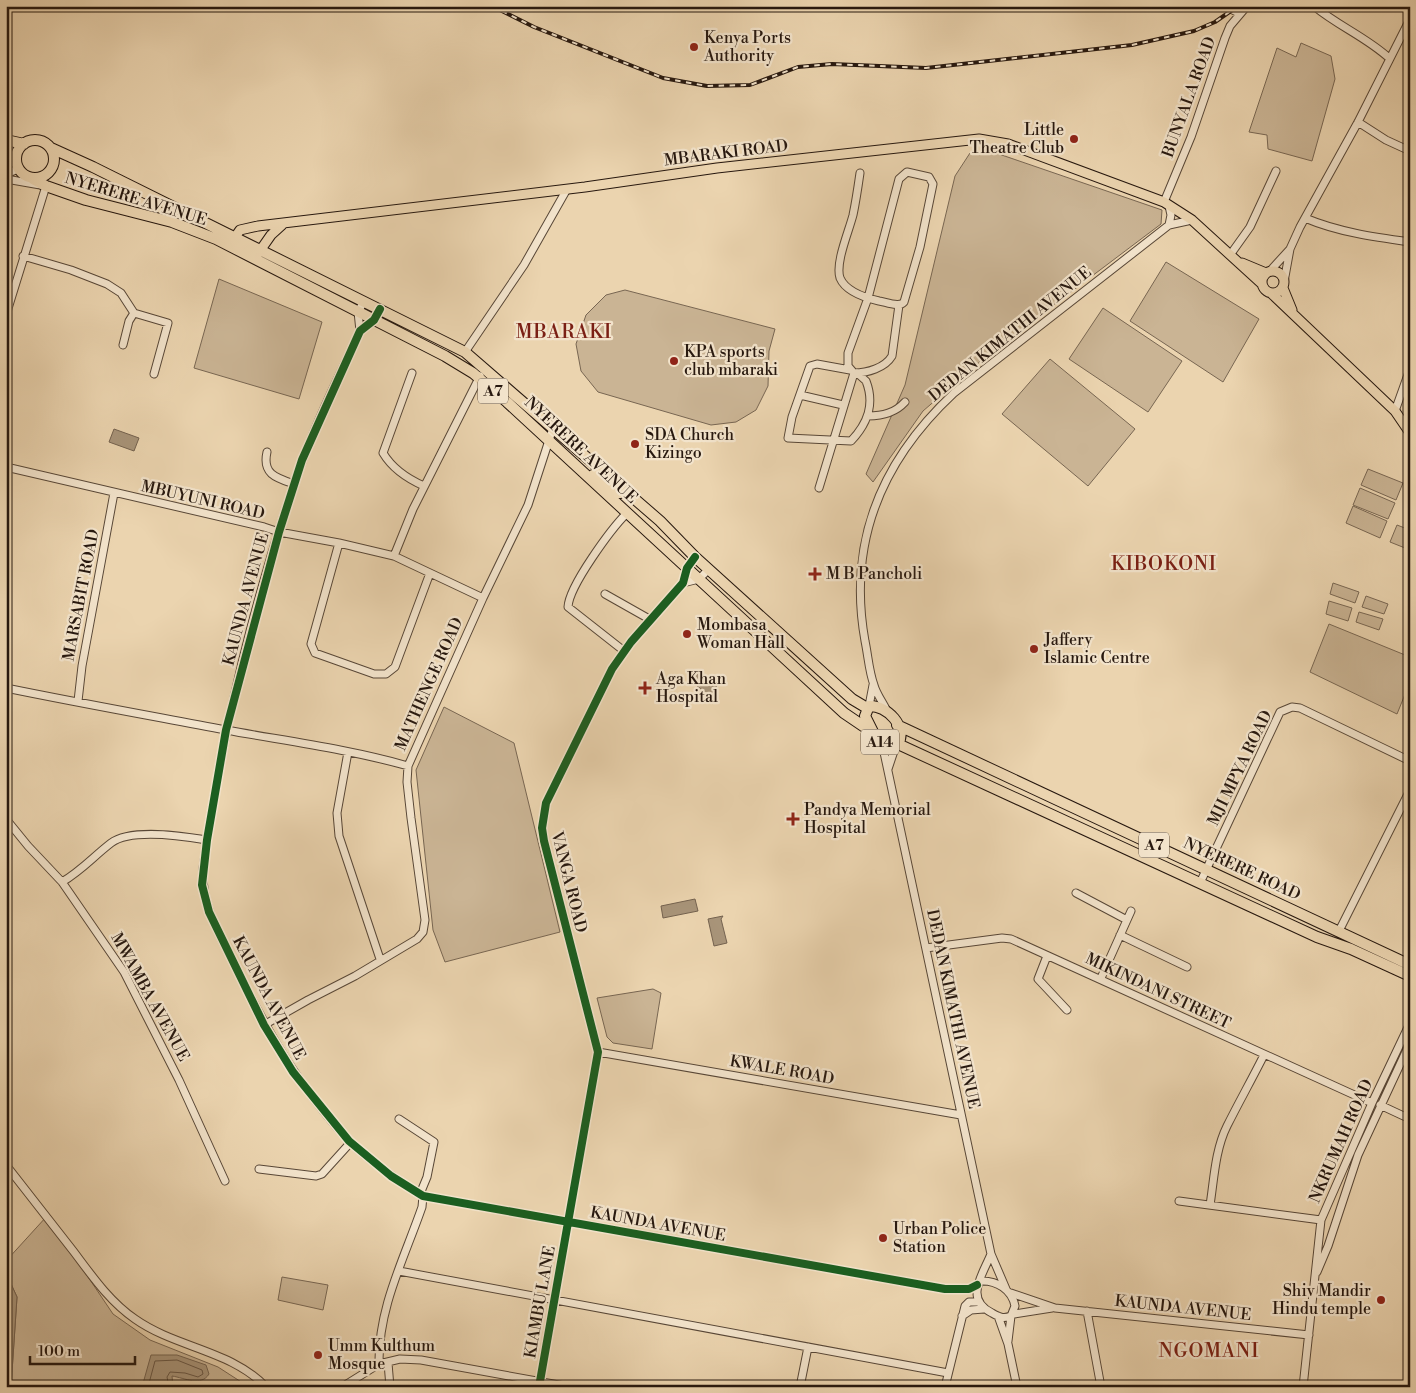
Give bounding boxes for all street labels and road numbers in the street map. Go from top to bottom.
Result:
street label: BUNYALA ROAD [1158,34,1220,161]
street label: MBARAKI ROAD [663,135,789,171]
street label: NYERERE AVENUE [63,168,209,230]
street label: DEDAN KIMATHI AVENUE [925,262,1095,406]
road number: A7 [478,378,508,404]
street label: NYERERE AVENUE [520,392,642,508]
street label: MBUYUNI ROAD [139,476,267,524]
street label: MARSABIT ROAD [58,527,104,663]
street label: KAUNDA AVENUE [219,530,273,668]
street label: MATHENGE ROAD [391,614,467,754]
street label: MJI MPYA ROAD [1203,707,1277,829]
road number: A14 [861,730,899,754]
street label: VANGA ROAD [547,828,591,935]
road number: A7 [1139,832,1169,858]
street label: NYERERE ROAD [1180,833,1304,905]
street label: DEDAN KIMATHI AVENUE [922,907,984,1111]
street label: MWAMBA AVENUE [106,929,194,1065]
street label: KAUNDA AVENUE [228,933,310,1063]
street label: MIKINDANI STREET [1082,949,1234,1033]
street label: KWALE ROAD [728,1051,836,1089]
street label: NKRUMAH ROAD [1305,1076,1377,1206]
street label: KAUNDA AVENUE [589,1202,727,1246]
street label: KIAMBU LANE [520,1244,560,1360]
street label: KAUNDA AVENUE [1114,1291,1252,1325]

